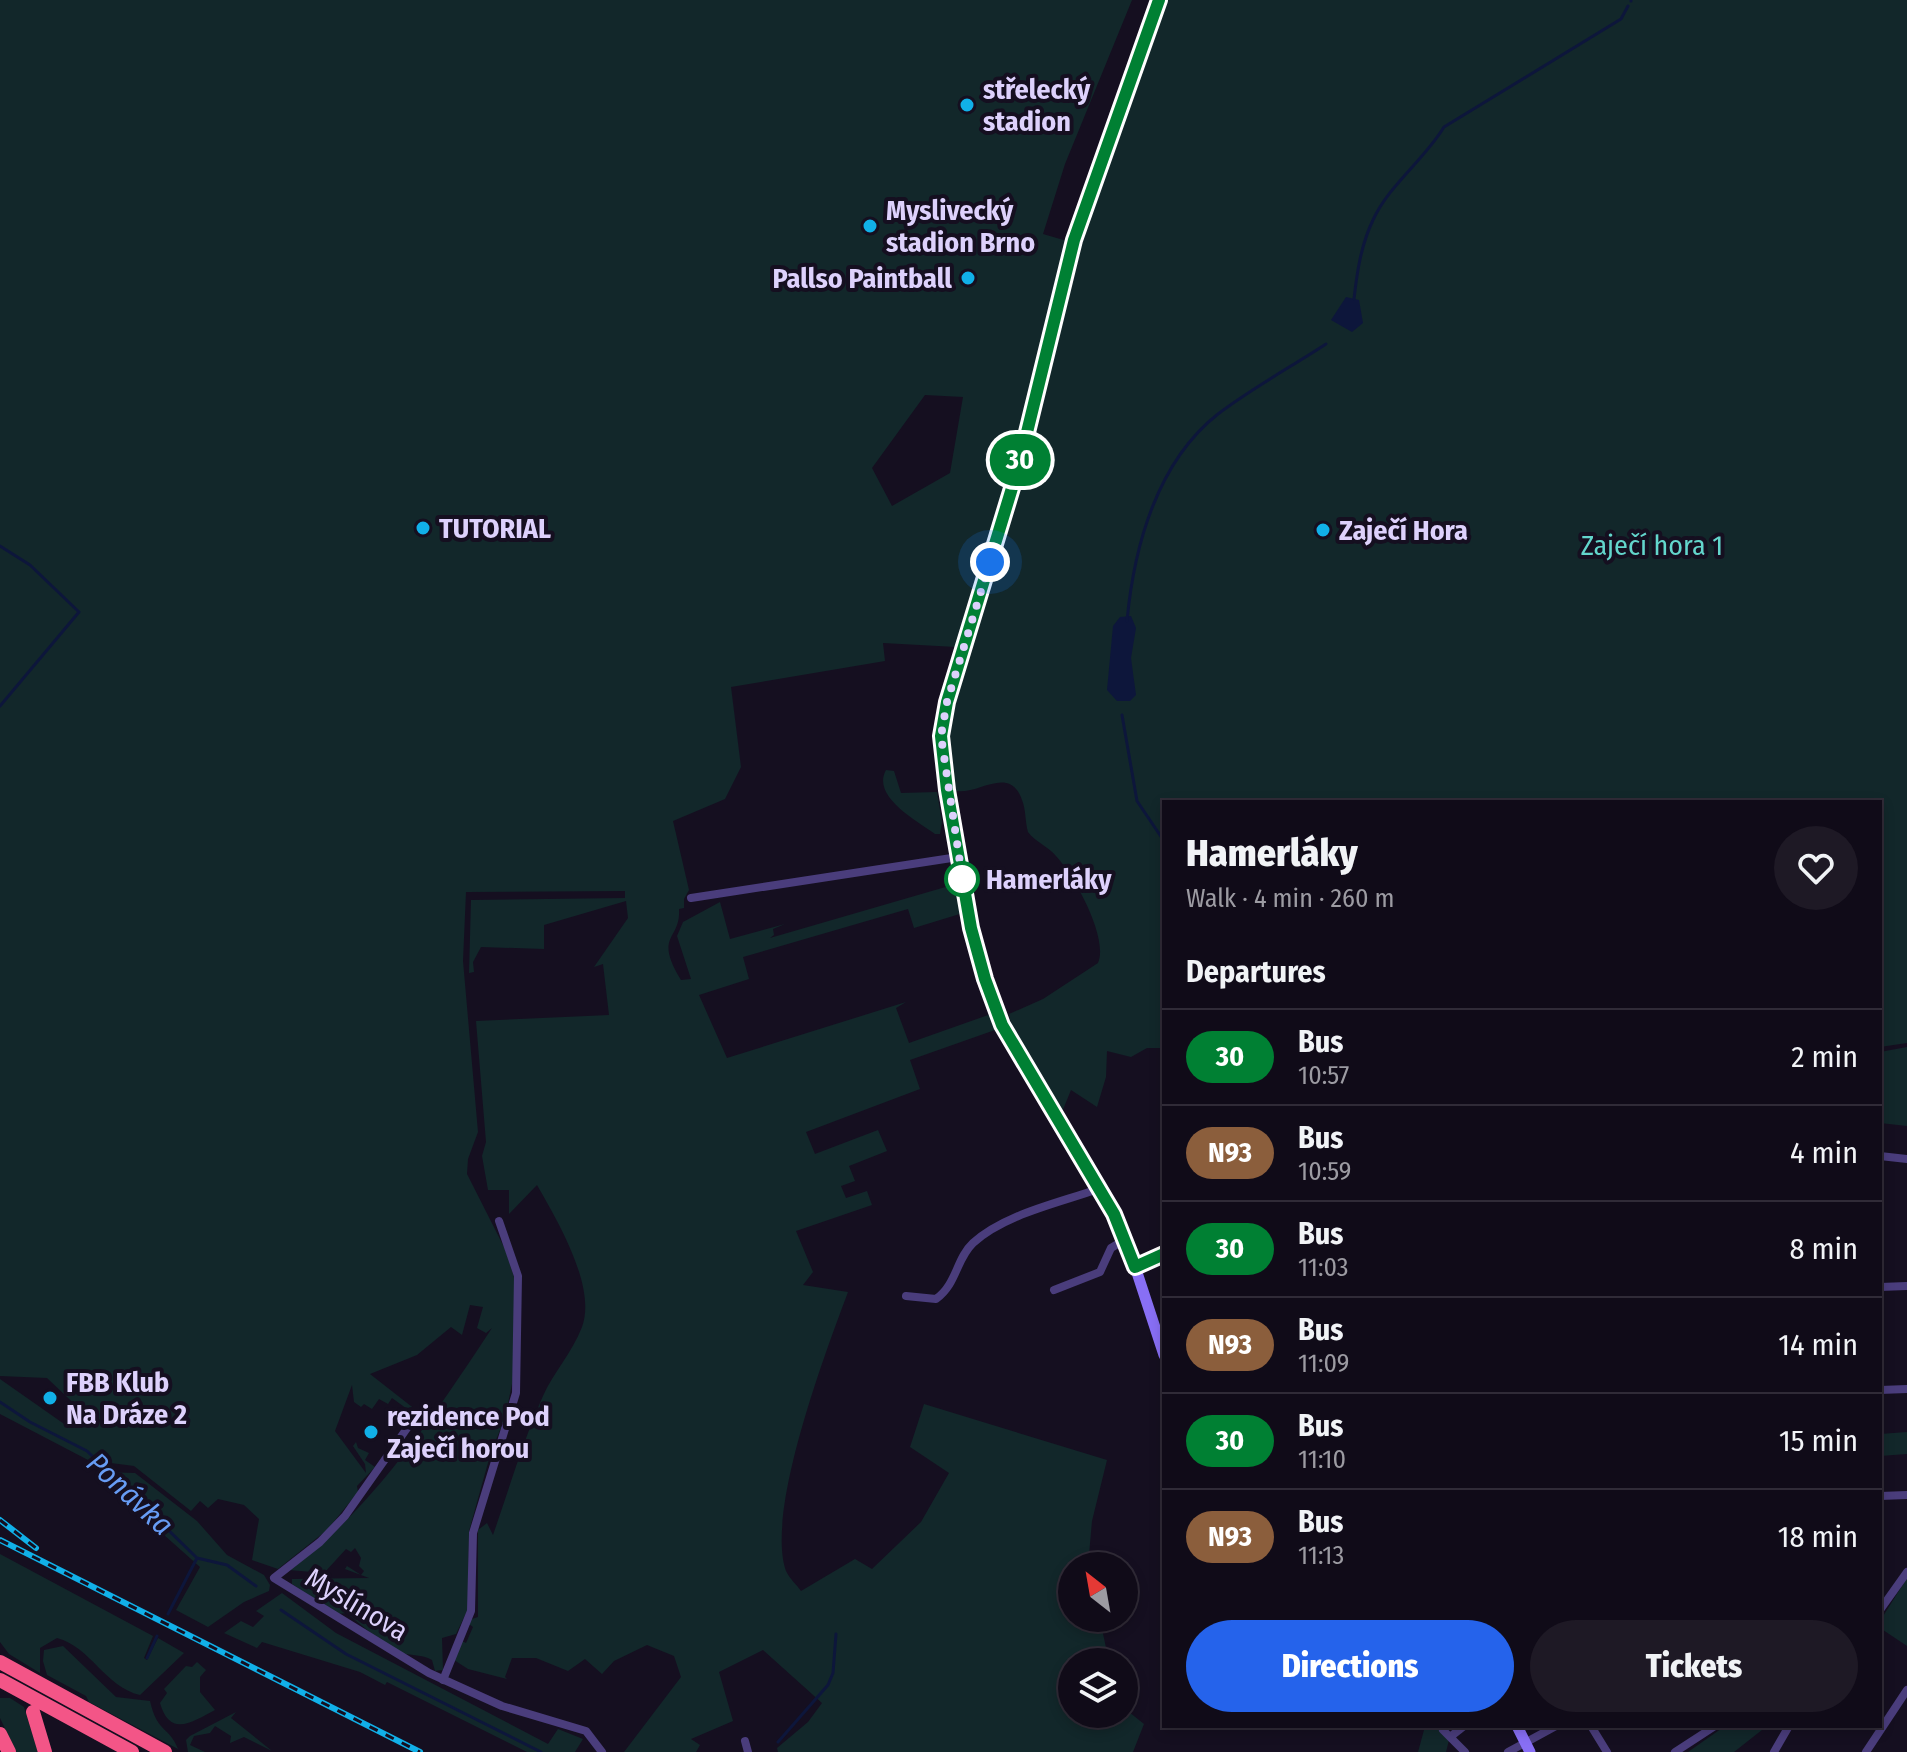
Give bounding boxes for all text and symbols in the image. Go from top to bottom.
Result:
place label: střelecký stadion [983,73,1091,138]
marker: střelecký stadion [958,96,976,114]
place label: Myslivecký stadion Brno [886,194,1035,259]
marker: Myslivecký stadion Brno [861,217,879,235]
place label: Pallso Paintball [773,262,952,295]
marker: Pallso Paintball [959,269,977,287]
line badge: 30 [984,434,1056,486]
text: 30 [1006,443,1034,476]
place label: TUTORIAL [439,512,551,545]
place label: Zaječí Hora [1339,514,1468,547]
marker: TUTORIAL [414,519,432,537]
marker: Zaječí Hora [1314,521,1332,539]
park label: Zaječí hora 1 [1581,529,1723,562]
your location [970,542,1010,582]
button: heart [1774,826,1858,910]
text: Hamerláky [1186,830,1358,876]
marker: Hamerláky [945,862,979,896]
place label: Hamerláky [986,863,1112,896]
text: Walk · 4 min · 260 m [1186,883,1395,914]
text: Departures [1186,954,1326,990]
text: Bus [1298,1024,1343,1060]
text: 2 min [1791,1039,1858,1075]
text: 30 [1216,1040,1244,1073]
text: 10:57 [1298,1060,1349,1091]
text: Bus [1298,1120,1343,1156]
text: 4 min [1790,1135,1858,1171]
text: N93 [1208,1136,1252,1169]
text: 10:59 [1298,1156,1351,1187]
text: Bus [1298,1216,1343,1252]
text: 8 min [1790,1231,1858,1267]
text: 30 [1216,1232,1244,1265]
text: 11:03 [1298,1252,1348,1283]
text: Bus [1298,1312,1343,1348]
text: 14 min [1778,1327,1858,1363]
text: N93 [1208,1328,1252,1361]
text: 11:09 [1298,1348,1349,1379]
place label: FBB Klub Na Dráze 2 [66,1366,187,1431]
marker: FBB Klub Na Dráze 2 [41,1389,59,1407]
place label: rezidence Pod Zaječí horou [387,1400,550,1465]
text: Bus [1298,1408,1343,1444]
marker: rezidence Pod Zaječí horou [362,1423,380,1441]
text: 15 min [1779,1423,1858,1459]
text: 30 [1216,1424,1244,1457]
text: 11:10 [1298,1444,1346,1475]
water label: Ponávka [79,1445,181,1543]
text: Bus [1298,1504,1343,1540]
text: 18 min [1778,1519,1858,1555]
text: N93 [1208,1520,1252,1553]
text: 11:13 [1298,1540,1344,1571]
north arrow [1058,1552,1138,1632]
map controls [1058,1552,1138,1728]
street label: Myslínova [299,1561,414,1648]
button: Directions [1186,1620,1514,1712]
button: Tickets [1530,1620,1858,1712]
button: layers [1058,1648,1138,1728]

